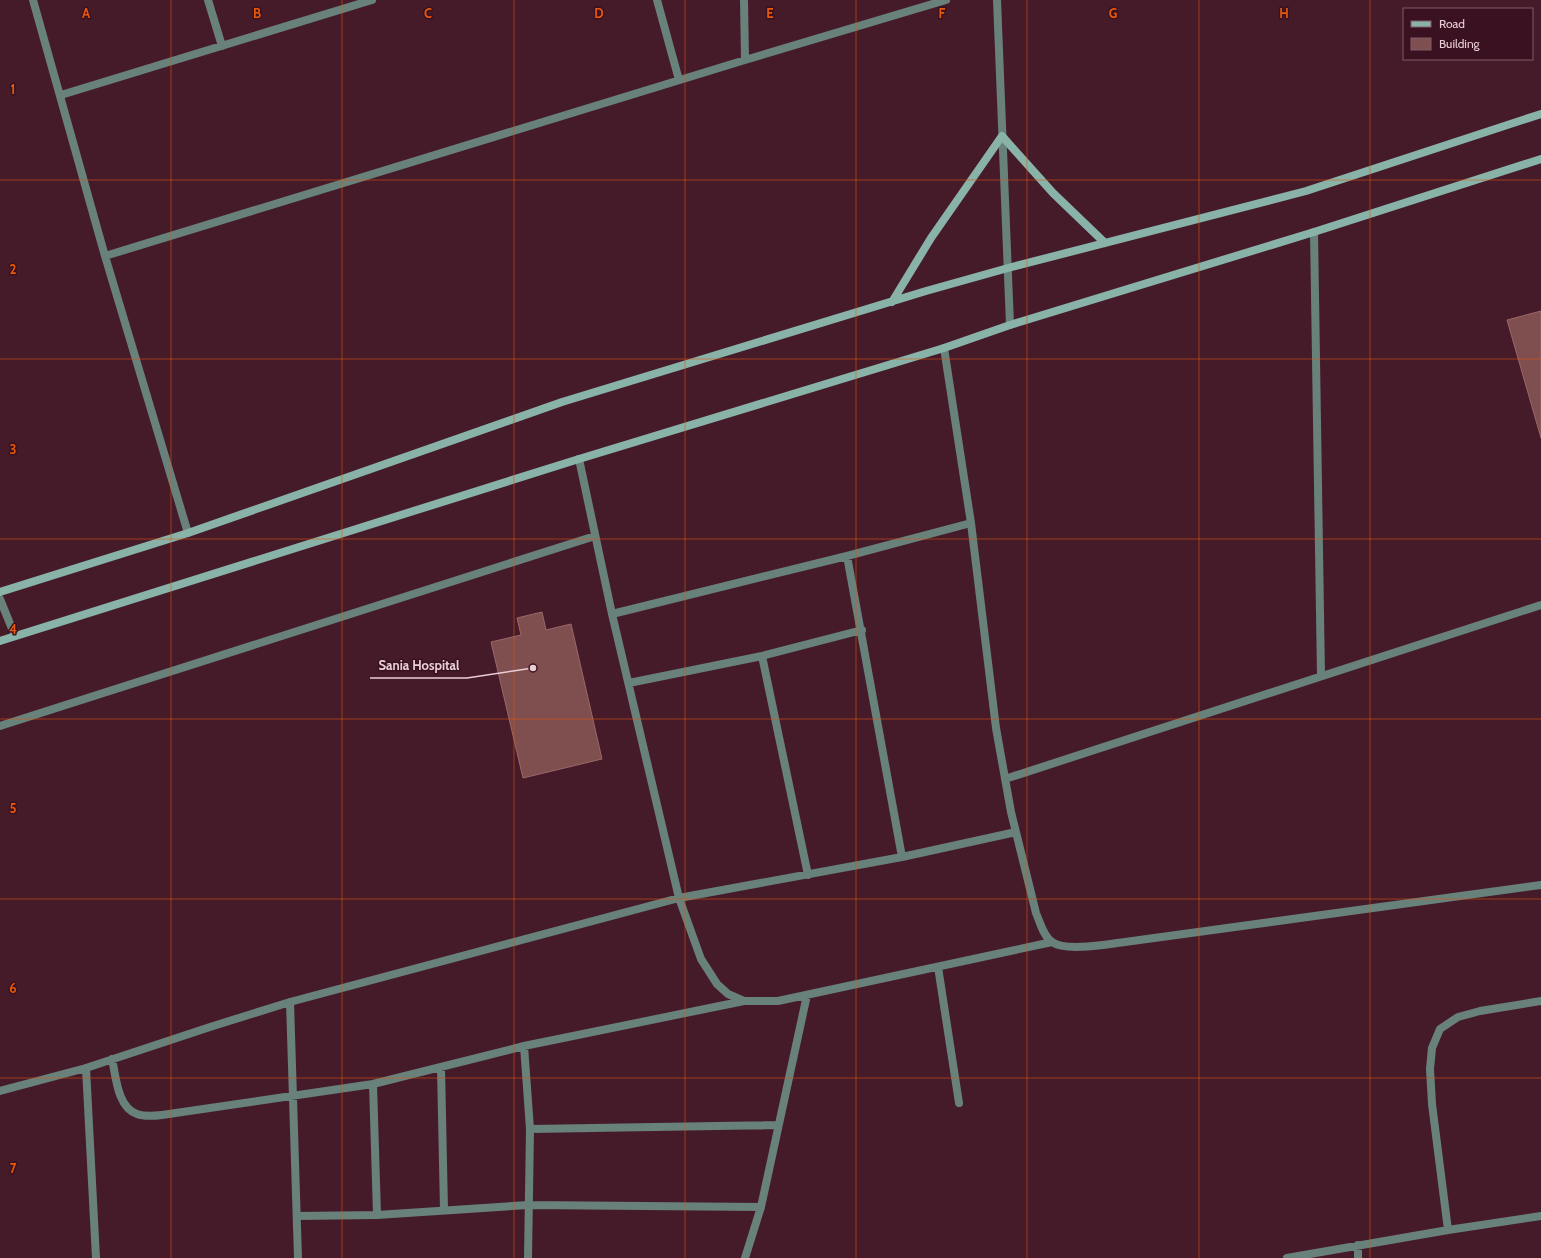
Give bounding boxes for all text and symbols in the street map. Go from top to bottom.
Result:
text: A [82,5,91,21]
text: B [253,5,261,21]
text: C [424,5,432,21]
text: D [594,5,604,21]
text: E [766,5,774,21]
text: F [939,5,946,21]
text: G [1109,5,1118,21]
text: H [1279,5,1289,21]
legend [1403,8,1533,60]
text: Road [1439,16,1465,31]
text: Building [1439,36,1481,51]
text: 1 [11,81,15,97]
text: 2 [10,261,17,277]
text: 3 [9,441,17,457]
text: 4 [9,621,17,637]
callout: Sania Hospital [370,653,467,678]
text: Sania Hospital [379,657,460,673]
text: 5 [10,800,17,816]
text: 6 [9,980,17,996]
text: 7 [10,1160,17,1176]

